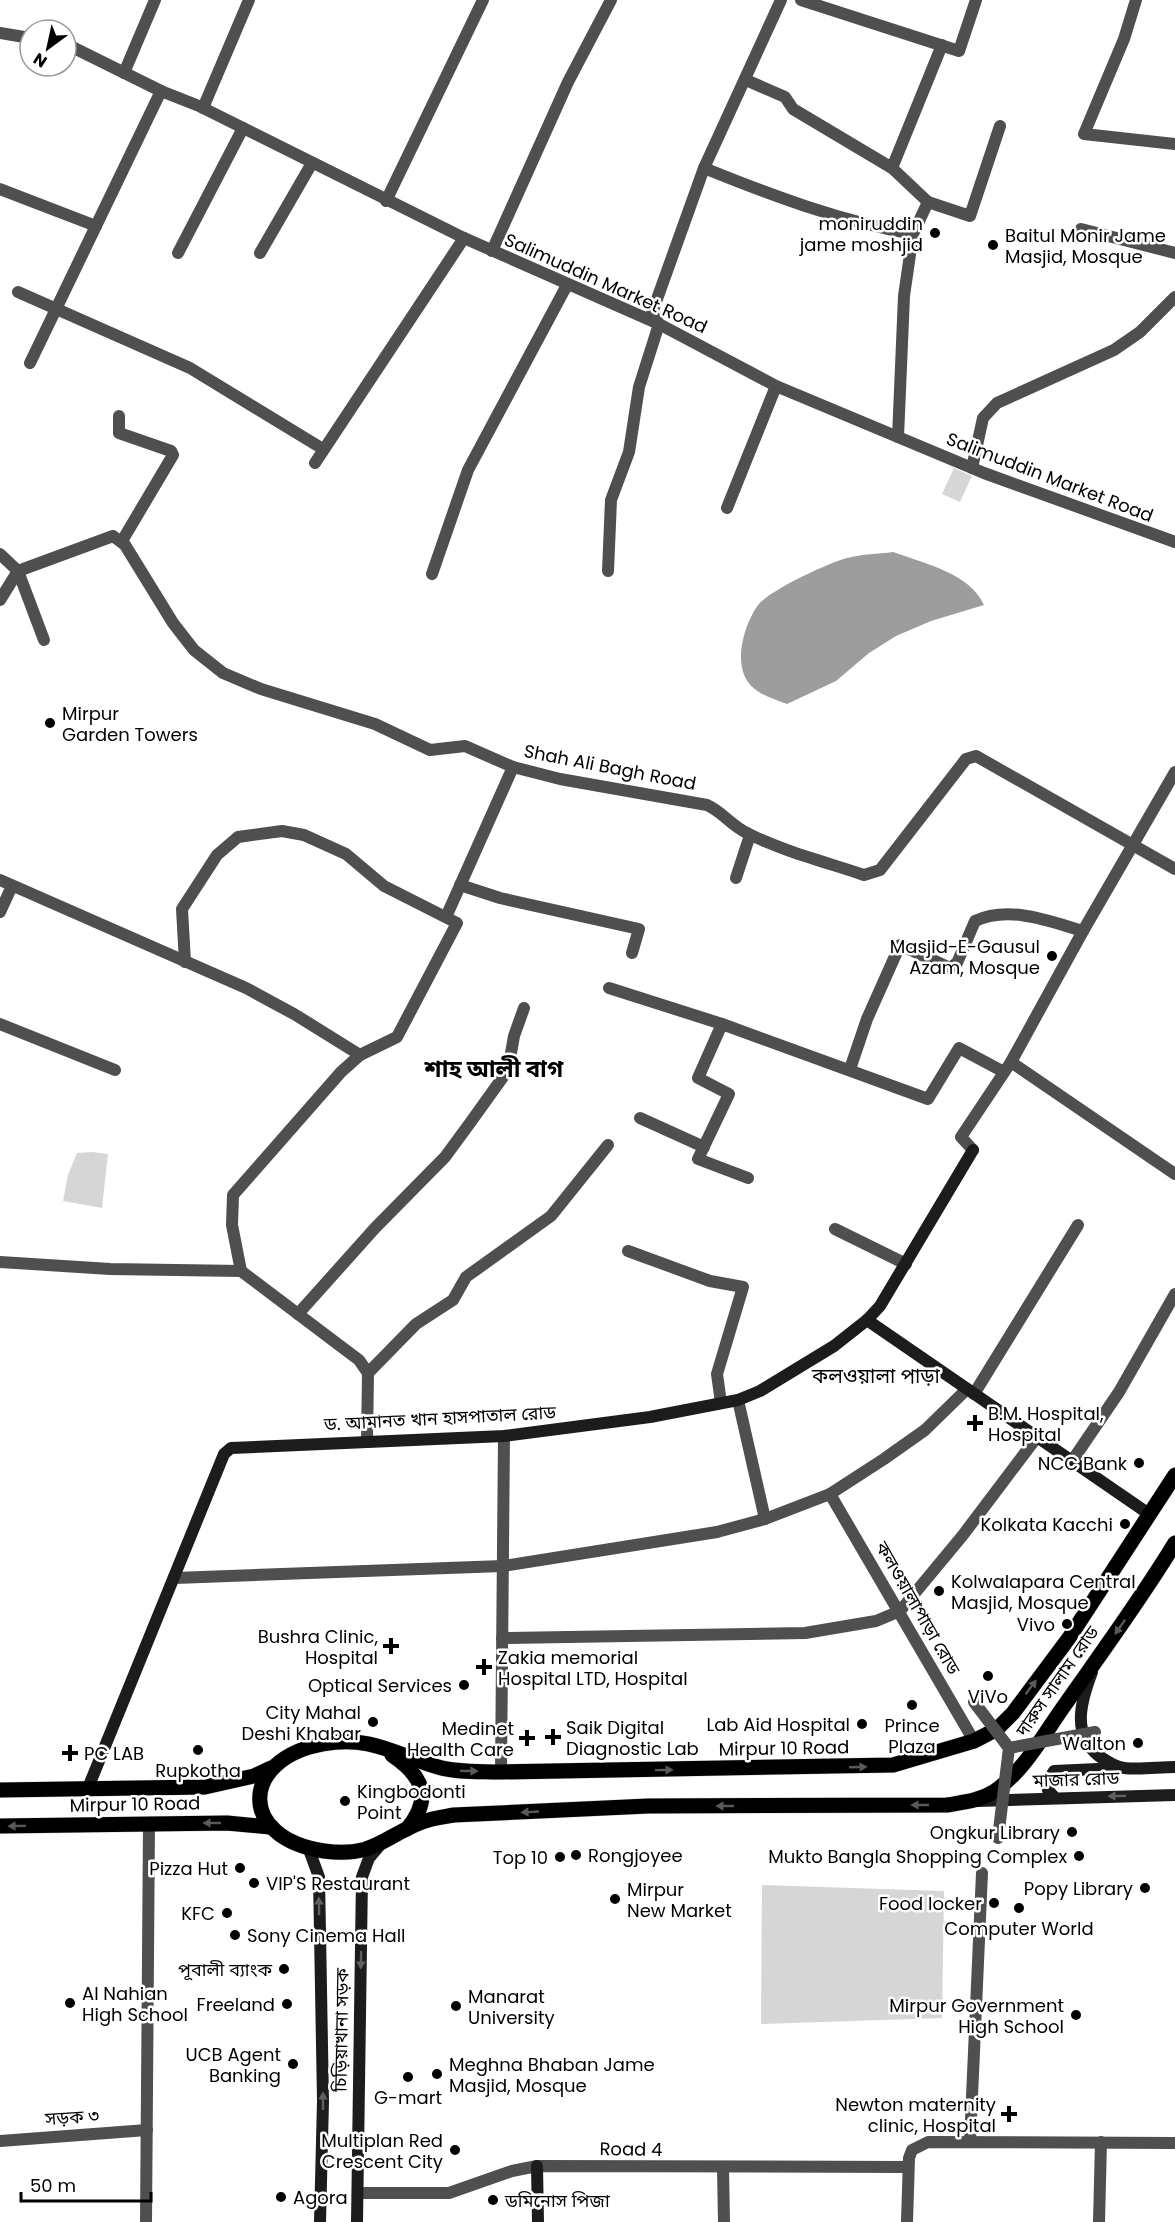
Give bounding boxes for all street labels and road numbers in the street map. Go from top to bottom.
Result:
street label: Salimuddin Market Road [501,227,711,339]
street label: Salimuddin Market Road [943,426,1157,528]
street label: Shah Ali Bagh Road [522,738,698,796]
street label: ড. আমানত খান হাসপাতাল রোড [322,1399,557,1437]
street label: কলওয়ালাপাড়া রোড [869,1536,966,1679]
street label: দারুস সালাম রোড [1009,1621,1105,1742]
street label: Mirpur 10 Road [719,1734,849,1762]
street label: মাজার রোড [1031,1765,1120,1793]
street label: Mirpur 10 Road [70,1790,200,1818]
street label: চিড়িয়াখানা সড়ক [327,1967,355,2093]
street label: সড়ক ৩ [43,2103,100,2131]
street label: Road 4 [599,2136,663,2162]

